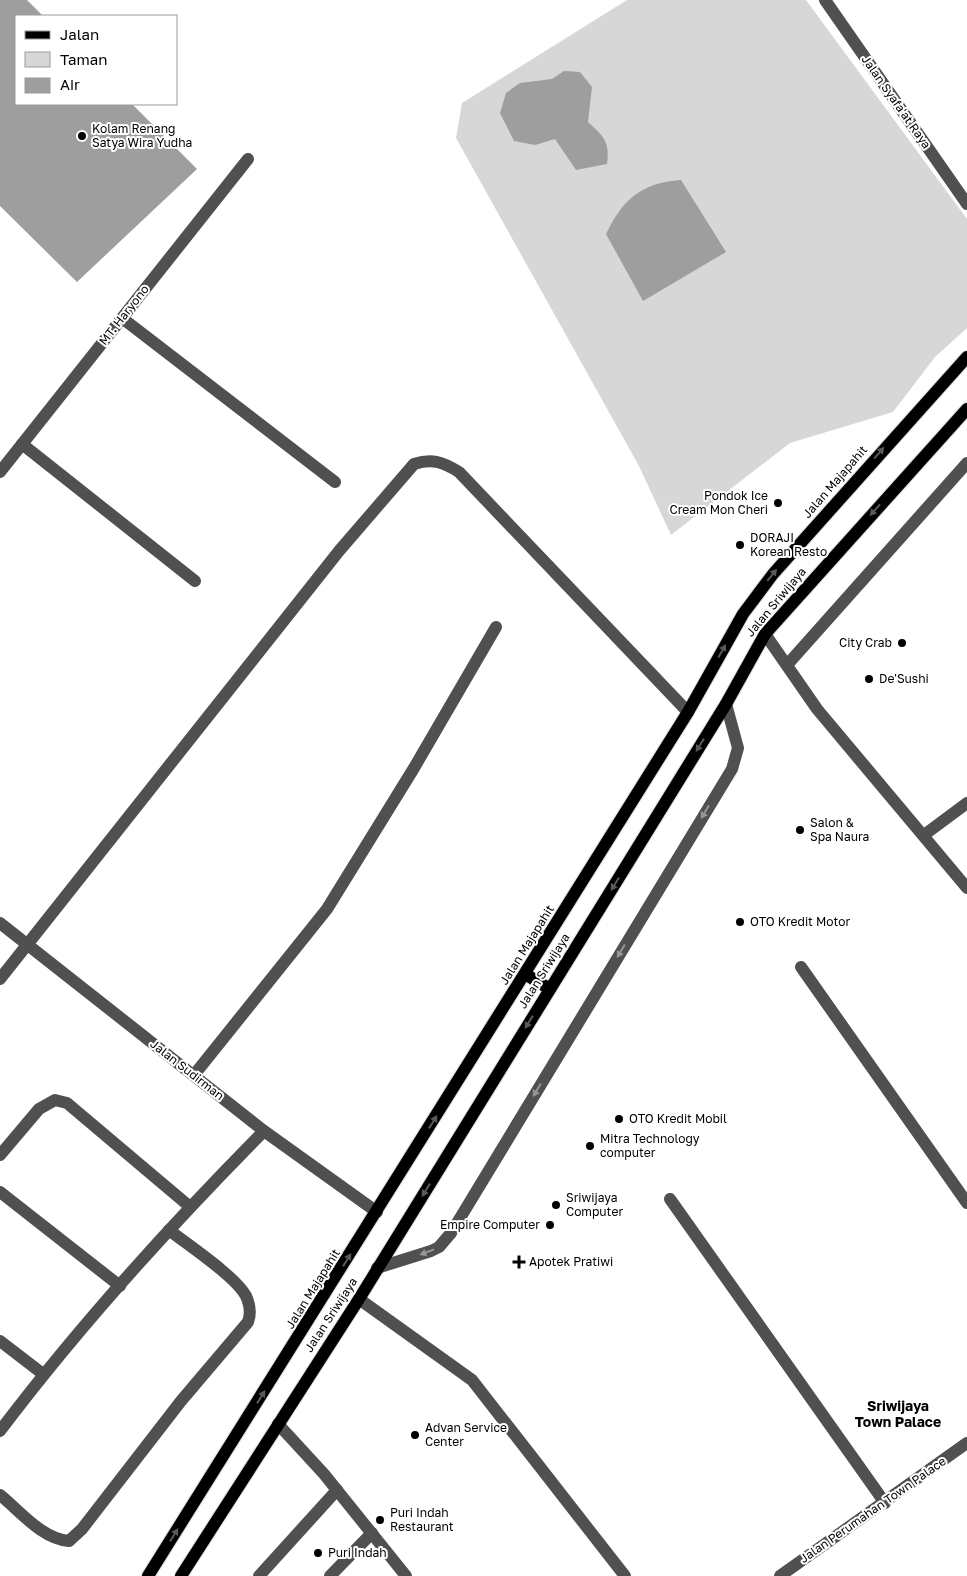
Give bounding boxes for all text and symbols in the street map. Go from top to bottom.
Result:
legend [15,15,178,105]
text: Jalan [60,25,99,43]
text: Taman [60,50,107,68]
street label: Jalan Syafa'at Raya [858,52,934,151]
text: Air [60,75,80,93]
place label: Kolam Renang Satya Wira Yudha [92,121,192,150]
marker: Kolam Renang Satya Wira Yudha [76,130,88,142]
street label: MT. Haryono [95,282,152,348]
street label: Jalan Majapahit [799,442,870,521]
one-way arrow [874,447,885,460]
place label: Pondok Ice Cream Mon Cheri [670,488,768,517]
marker: Pondok Ice Cream Mon Cheri [772,497,784,509]
one-way arrow [869,503,881,515]
place label: DORAJI Korean Resto [750,530,827,559]
marker: DORAJI Korean Resto [734,539,746,551]
street label: Jalan Sriwijaya [742,564,809,639]
one-way arrow [767,569,778,582]
place label: City Crab [839,635,892,650]
marker: City Crab [896,637,908,649]
one-way arrow [718,645,727,658]
place label: De'Sushi [879,671,929,686]
marker: De'Sushi [863,673,875,685]
one-way arrow [695,739,705,752]
one-way arrow [700,806,710,819]
place label: Salon & Spa Naura [810,815,869,844]
marker: Salon & Spa Naura [794,824,806,836]
one-way arrow [610,877,619,890]
street label: Jalan Majapahit [496,902,557,987]
place label: OTO Kredit Motor [750,914,850,929]
marker: OTO Kredit Motor [734,916,746,928]
street label: Jalan Sriwijaya [514,930,573,1011]
one-way arrow [616,945,625,958]
one-way arrow [525,1015,534,1028]
street label: Jalan Sudirman [147,1036,227,1103]
one-way arrow [532,1084,541,1097]
place label: OTO Kredit Mobil [629,1111,727,1126]
marker: OTO Kredit Mobil [613,1113,625,1125]
one-way arrow [429,1115,438,1128]
place label: Mitra Technology computer [600,1131,700,1160]
marker: Mitra Technology computer [584,1140,596,1152]
one-way arrow [422,1184,431,1197]
place label: Sriwijaya Computer [566,1190,623,1219]
marker: Sriwijaya Computer [550,1199,562,1211]
place label: Empire Computer [440,1217,540,1232]
marker: Empire Computer [544,1219,556,1231]
street label: Jalan Majapahit [282,1246,343,1331]
one-way arrow [419,1248,434,1256]
one-way arrow [343,1253,352,1266]
place label: Apotek Pratiwi [529,1254,613,1269]
marker: Apotek Pratiwi [513,1256,525,1268]
street label: Jalan Sriwijaya [301,1275,360,1355]
one-way arrow [256,1391,266,1404]
district label: Sriwijaya Town Palace [855,1397,941,1430]
place label: Advan Service Center [425,1420,507,1449]
marker: Advan Service Center [409,1429,421,1441]
street label: Jalan Perumahan Town Palace [797,1453,949,1566]
place label: Puri Indah Restaurant [390,1505,454,1534]
marker: Puri Indah Restaurant [374,1514,386,1526]
one-way arrow [170,1528,179,1541]
place label: Puri Indah [328,1545,387,1560]
marker: Puri Indah [312,1547,324,1559]

